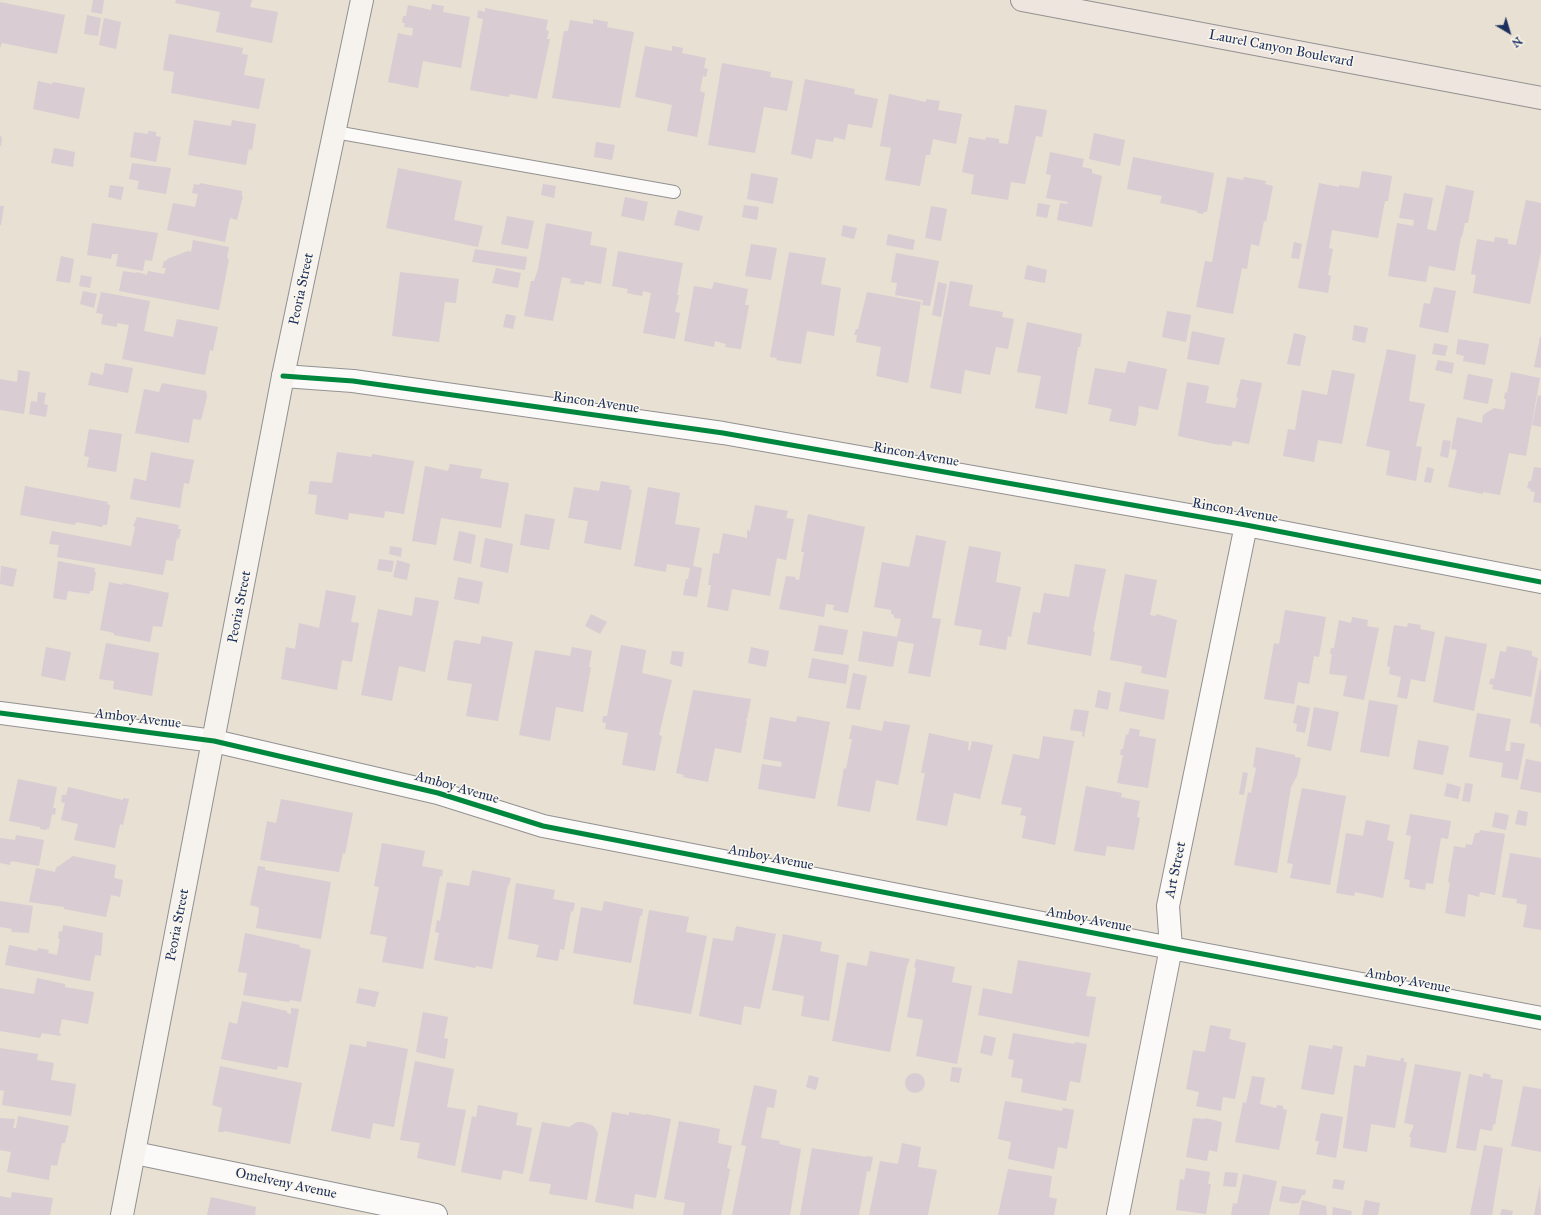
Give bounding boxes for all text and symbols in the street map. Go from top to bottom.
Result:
north arrow [1489,12,1529,52]
street label: Laurel Canyon Boulevard [1207,27,1355,71]
text: N [1509,34,1524,50]
street label: Peoria Street [286,251,318,327]
street label: Rincon Avenue [552,389,640,417]
street label: Rincon Avenue [872,439,960,471]
street label: Rincon Avenue [1191,495,1279,527]
street label: Peoria Street [225,569,255,645]
street label: Amboy Avenue [94,705,182,733]
street label: Amboy Avenue [413,768,501,808]
street label: Art Street [1162,840,1190,900]
street label: Amboy Avenue [727,841,815,875]
street label: Peoria Street [163,887,193,963]
street label: Amboy Avenue [1045,903,1133,937]
street label: Amboy Avenue [1364,964,1452,998]
street label: Omelveny Avenue [234,1165,338,1203]

